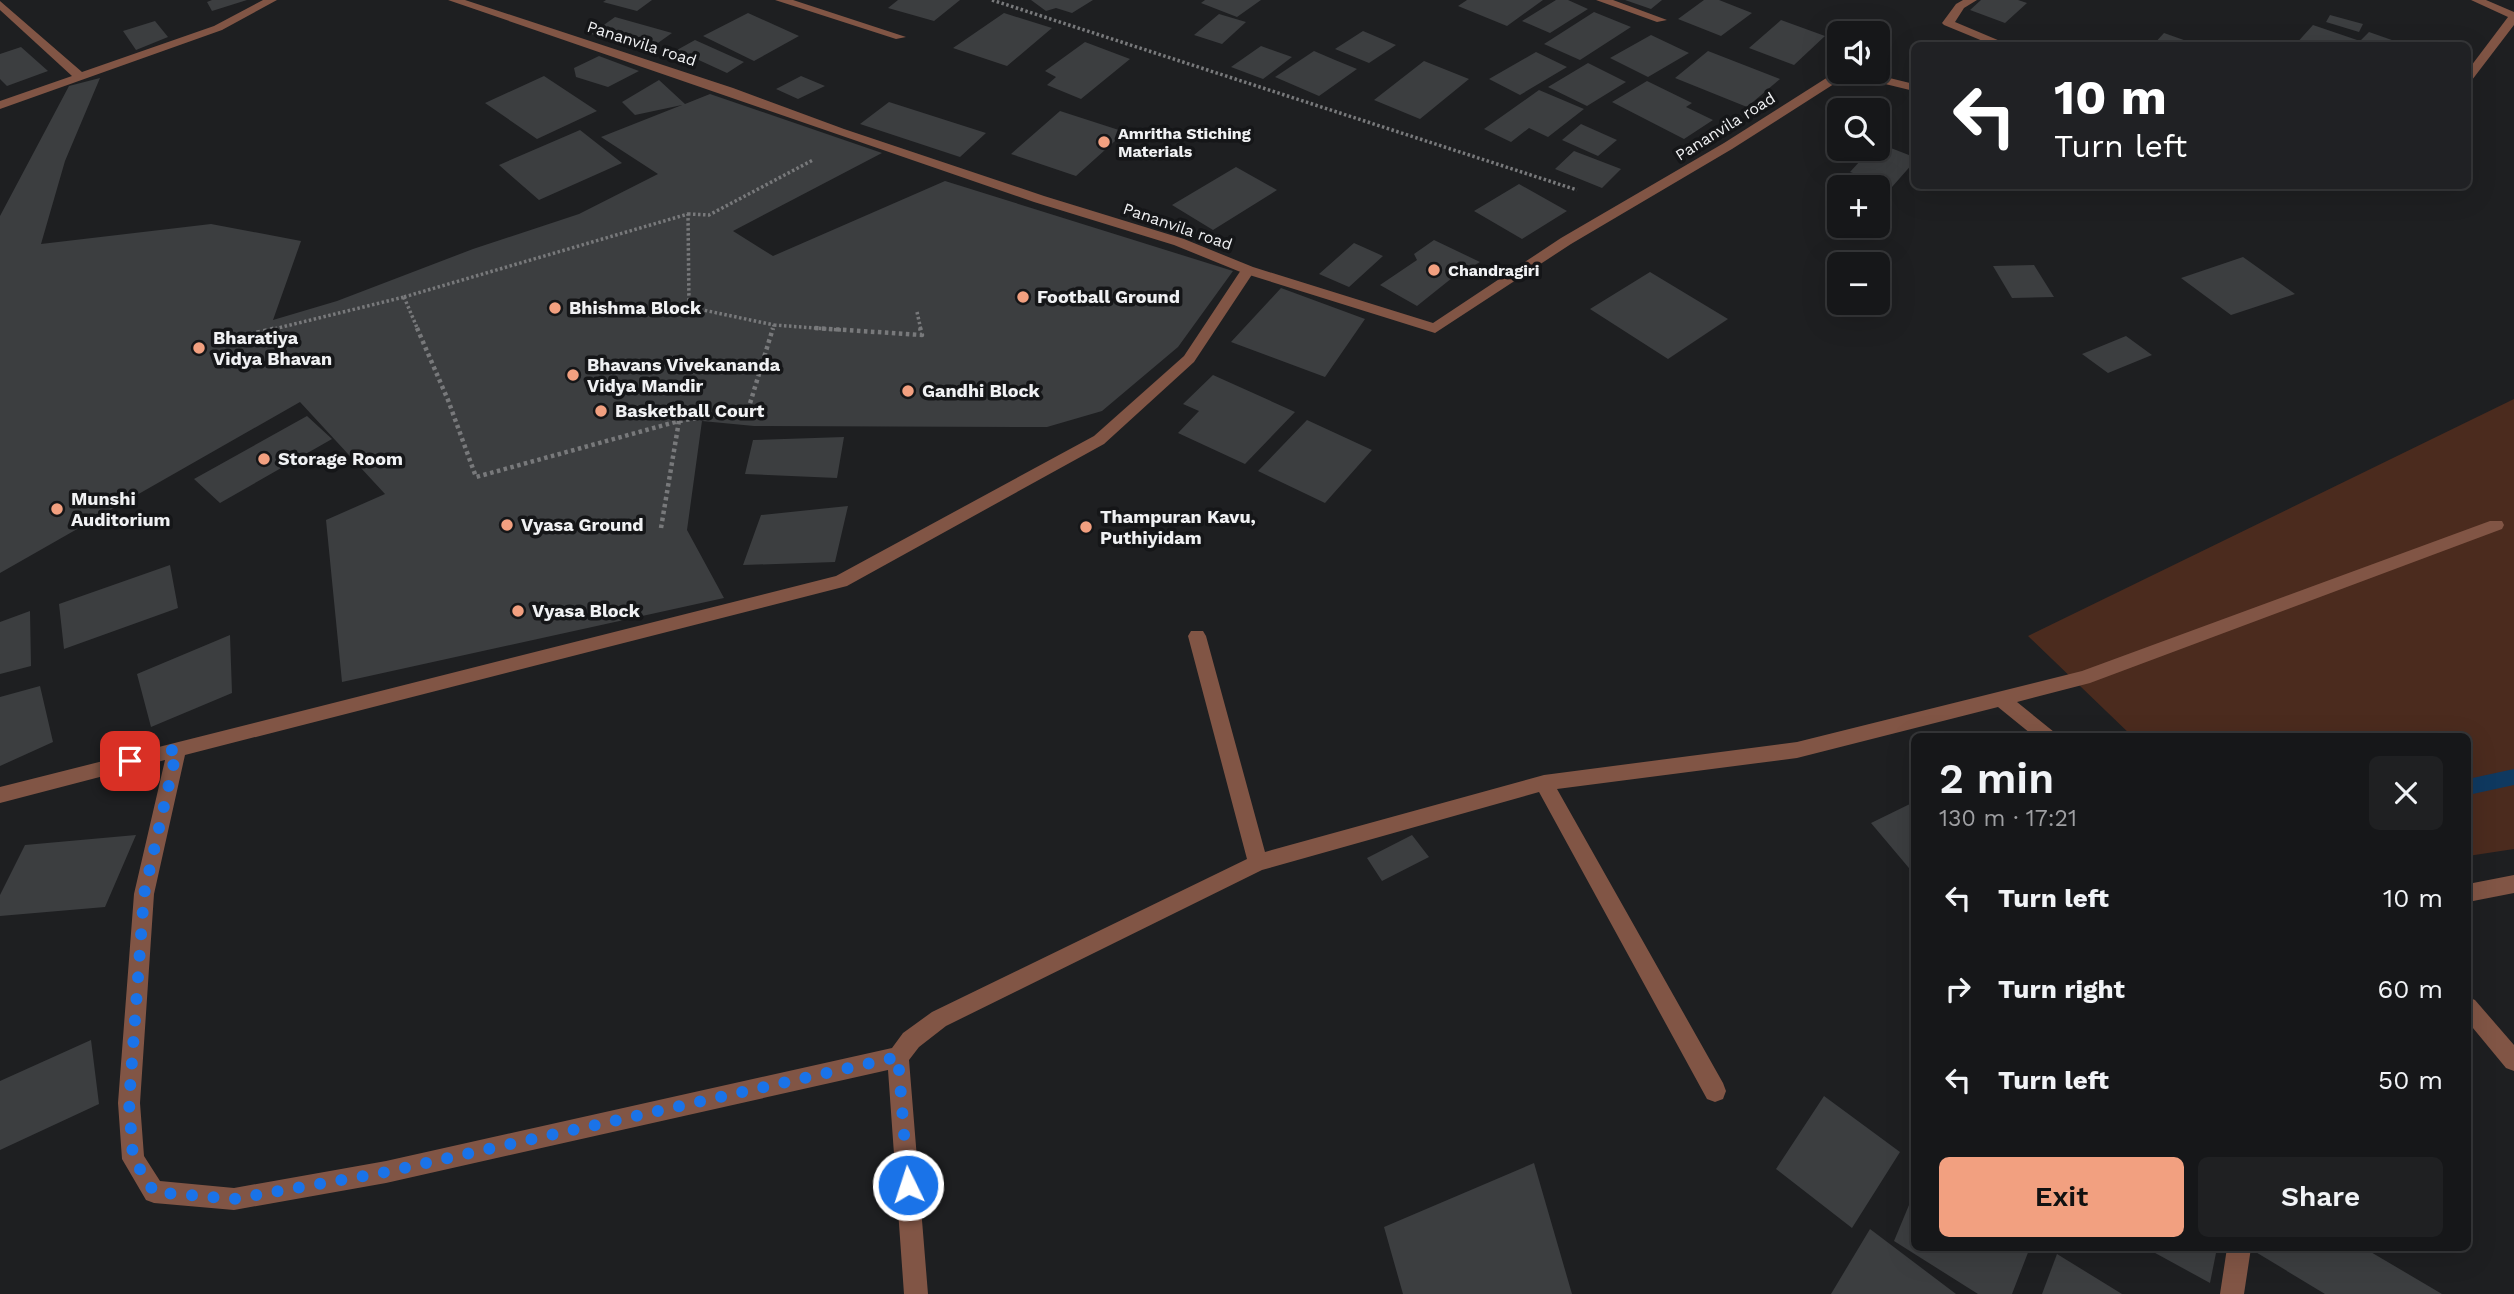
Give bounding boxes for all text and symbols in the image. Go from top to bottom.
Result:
street label: Pananvila road [585,17,699,70]
map controls [1827,21,1890,315]
button: sound [1827,21,1890,84]
text: 10 m [2054,68,2167,126]
icon: left [1939,70,2030,161]
street label: Pananvila road [1672,88,1779,165]
button: search [1827,98,1890,161]
place label: Amritha Stiching Materials [1118,124,1251,161]
text: Turn left [2054,127,2187,165]
marker: Amritha Stiching Materials [1096,134,1112,150]
button: + [1827,175,1890,238]
street label: Pananvila road [1121,199,1235,254]
button: − [1827,252,1890,315]
place label: Chandragiri [1448,261,1539,280]
marker: Chandragiri [1426,262,1442,278]
place label: Football Ground [1037,286,1180,307]
marker: Football Ground [1015,289,1031,305]
place label: Bhishma Block [569,297,702,318]
marker: Bhishma Block [547,300,563,316]
place label: Bharatiya Vidya Bhavan [213,327,332,369]
marker: Bharatiya Vidya Bhavan [191,340,207,356]
place label: Bhavans Vivekananda Vidya Mandir [587,354,781,396]
marker: Bhavans Vivekananda Vidya Mandir [565,367,581,383]
place label: Gandhi Block [922,380,1041,401]
marker: Gandhi Block [900,383,916,399]
place label: Basketball Court [615,400,764,421]
marker: Basketball Court [593,403,609,419]
place label: Storage Room [278,448,403,469]
marker: Storage Room [256,451,272,467]
place label: Munshi Auditorium [71,488,171,530]
marker: Munshi Auditorium [49,501,65,517]
place label: Thampuran Kavu, Puthiyidam [1100,506,1256,548]
place label: Vyasa Ground [521,514,644,535]
marker: Vyasa Ground [499,517,515,533]
marker: Thampuran Kavu, Puthiyidam [1078,519,1094,535]
place label: Vyasa Block [532,600,641,621]
marker: Vyasa Block [510,603,526,619]
pin [100,731,160,791]
icon: arrive [111,742,149,780]
text: 2 min [1939,754,2054,803]
button: close [2369,756,2443,830]
text: 130 m · 17:21 [1939,805,2077,832]
icon: left [1939,879,1977,917]
text: Turn left [1998,883,2109,913]
text: 10 m [2383,883,2443,913]
icon: right [1939,970,1977,1008]
text: Turn right [1998,974,2125,1004]
text: 60 m [2377,974,2443,1004]
icon: left [1939,1061,1977,1099]
text: Turn left [1998,1065,2109,1095]
text: 50 m [2378,1065,2443,1095]
position arrow [871,1148,945,1222]
button: Exit [1939,1157,2184,1237]
button: Share [2198,1157,2443,1237]

